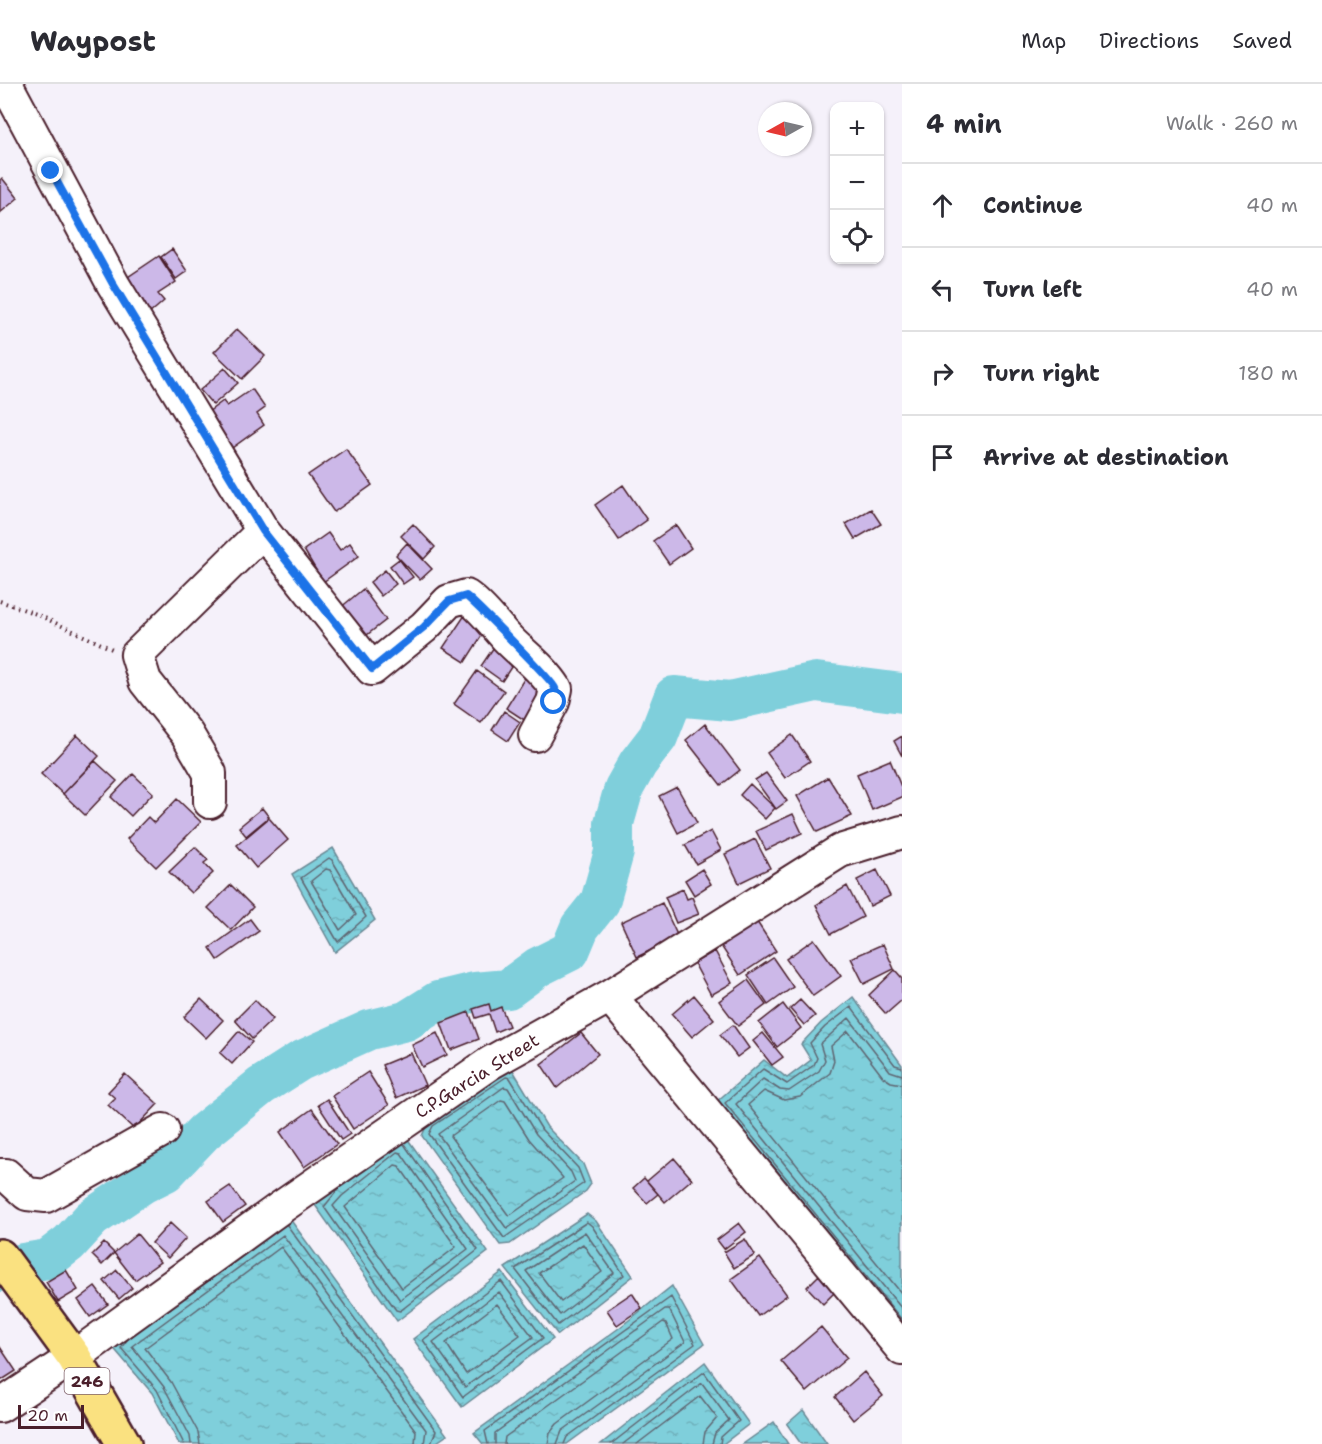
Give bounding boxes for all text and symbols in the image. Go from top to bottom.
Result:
text: Waypost [30,22,156,60]
text: Map [1021,27,1066,55]
text: Directions [1099,27,1199,55]
text: Saved [1232,27,1292,55]
north arrow [758,102,812,156]
map controls [830,102,884,264]
button: + [830,102,884,156]
text: 4 min [926,106,1002,141]
text: Walk · 260 m [1166,110,1298,136]
button: − [830,156,884,210]
route end [37,157,63,183]
icon: ahead [926,189,959,222]
text: Continue [983,191,1083,220]
text: 40 m [1246,192,1298,218]
button: locate [830,210,884,264]
icon: left [926,273,959,306]
text: Turn left [983,275,1082,304]
text: 40 m [1246,276,1298,302]
icon: right [926,357,959,390]
text: Turn right [983,359,1100,388]
text: 180 m [1238,360,1298,386]
icon: arrive [926,441,959,474]
text: Arrive at destination [983,443,1229,472]
route start [540,688,566,714]
street label: C.P.Garcia Street [410,1028,544,1124]
road number: 246 [64,1368,110,1394]
scale bar [18,1402,84,1430]
text: 20 m [27,1405,68,1426]

